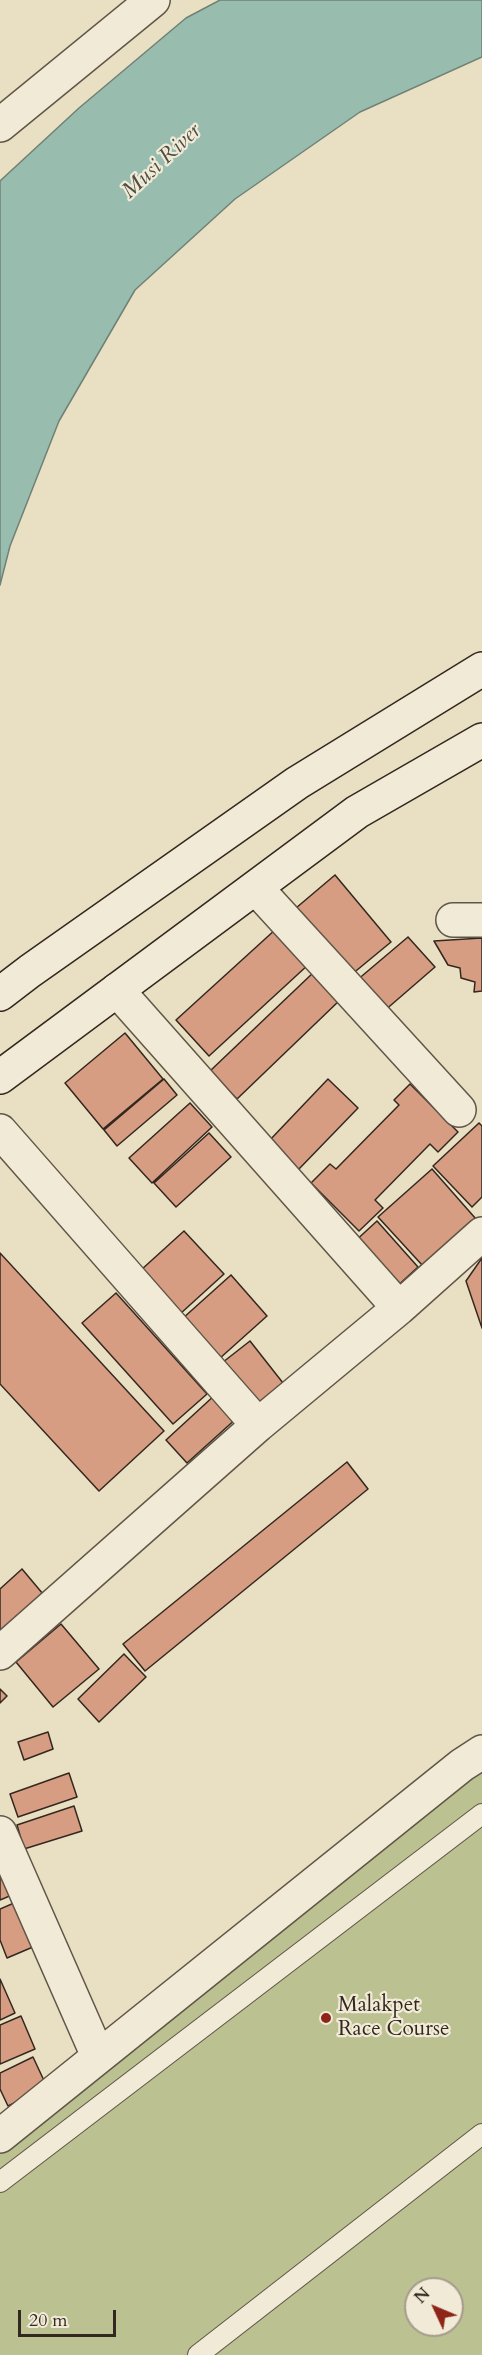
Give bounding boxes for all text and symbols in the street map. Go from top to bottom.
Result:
water label: Musi River [117,119,207,205]
place label: Malakpet Race Course [338,1993,450,2043]
marker: Malakpet Race Course [319,2011,333,2025]
north arrow [404,2277,464,2337]
text: N [410,2283,435,2309]
scale bar [21,2298,118,2336]
text: 20 m [29,2308,68,2333]

